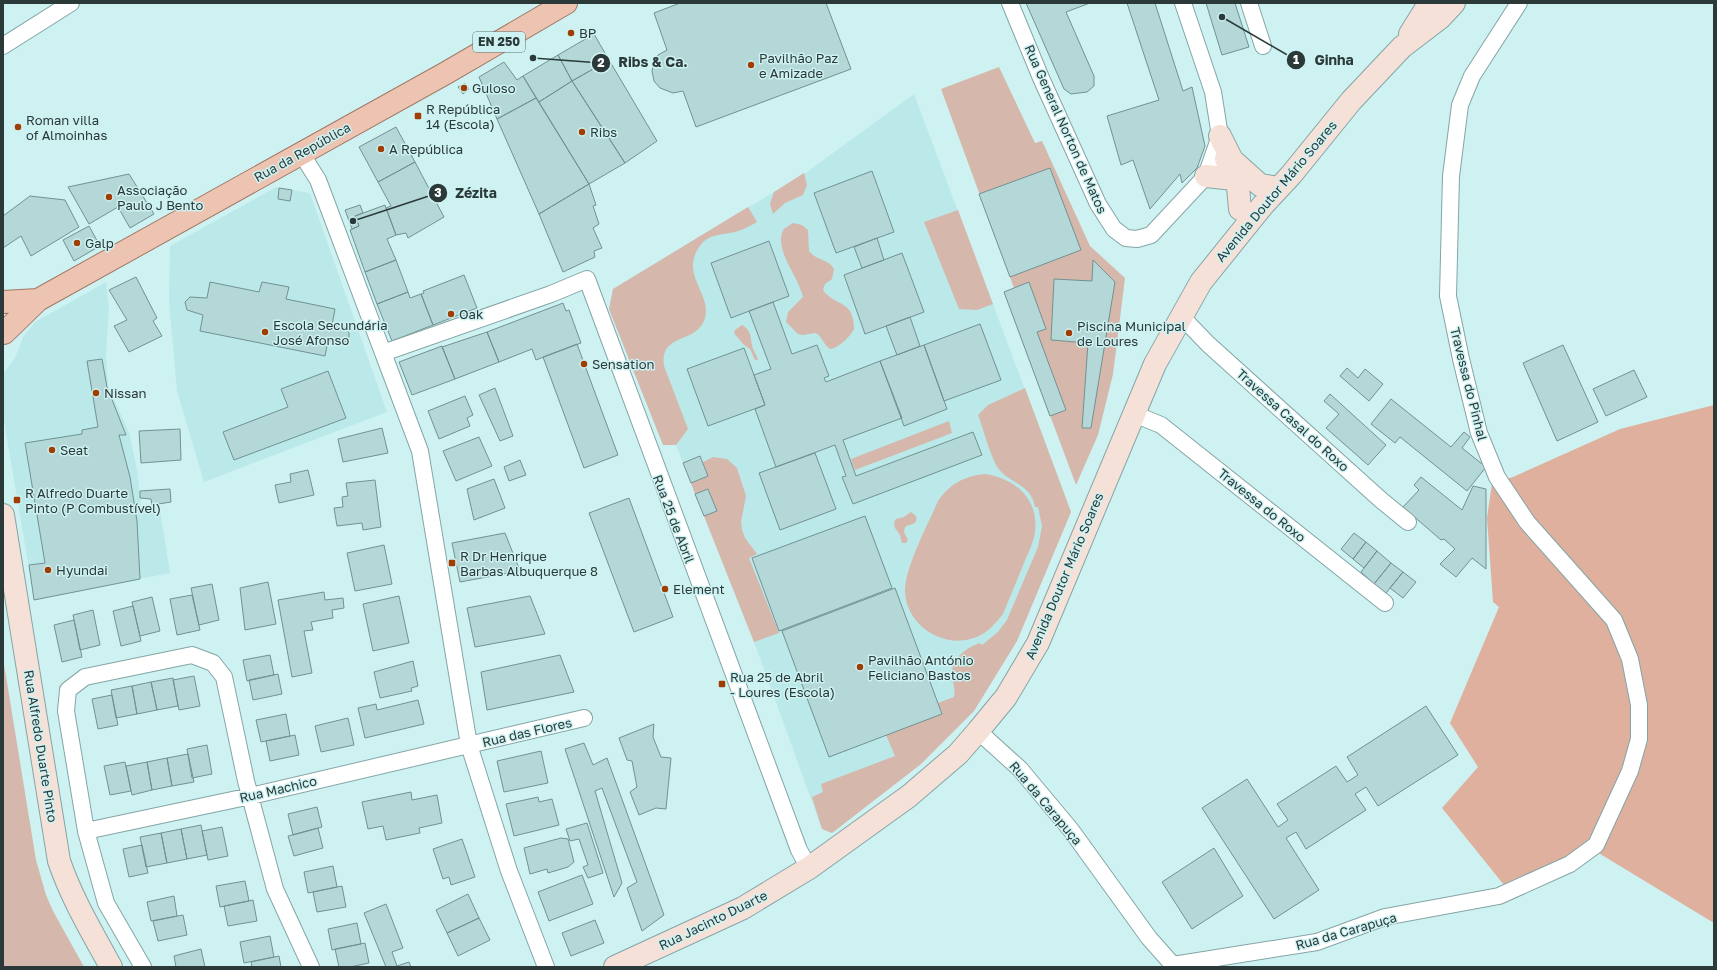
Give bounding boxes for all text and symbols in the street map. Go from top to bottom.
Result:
place label: BP [579,25,596,41]
marker: BP [566,28,576,38]
road number: EN 250 [473,32,525,52]
street label: Rua General Norton de Matos [1021,42,1111,216]
callout: Ginha [1286,47,1361,73]
callout: Ribs & Ca. [591,50,696,76]
place label: Pavilhão Paz e Amizade [759,50,839,81]
text: Ginha [1314,51,1354,68]
text: 1 [1293,52,1299,67]
text: Ribs & Ca. [618,53,688,70]
text: 2 [597,55,605,70]
marker: Pavilhão Paz e Amizade [746,60,756,70]
place label: Guloso [472,80,516,96]
marker: Guloso [459,83,469,93]
place label: R República 14 (Escola) [426,101,500,132]
marker: R República 14 (Escola) [413,111,423,121]
place label: Roman villa of Almoinhas [26,112,107,143]
street label: Avenida Doutor Mário Soares [1212,117,1340,265]
street label: Rua da República [251,119,353,185]
marker: Roman villa of Almoinhas [13,122,23,132]
place label: Ribs [590,124,617,140]
marker: Ribs [577,127,587,137]
place label: A República [389,141,463,157]
marker: A República [376,144,386,154]
callout: Zézita [428,180,505,206]
place label: Associação Paulo J Bento [117,182,203,213]
text: Zézita [455,184,497,201]
text: 3 [434,185,442,200]
marker: Associação Paulo J Bento [104,192,114,202]
place label: Galp [85,235,114,251]
marker: Galp [72,238,82,248]
place label: Oak [459,306,484,322]
marker: Oak [446,309,456,319]
place label: Escola Secundária José Afonso [273,317,388,348]
place label: Piscina Municipal de Loures [1077,318,1186,349]
street label: Travessa do Pinhal [1447,326,1491,442]
marker: Escola Secundária José Afonso [260,327,270,337]
marker: Piscina Municipal de Loures [1064,328,1074,338]
place label: Sensation [592,356,654,372]
marker: Sensation [579,359,589,369]
street label: Travessa Casal do Roxo [1234,365,1353,475]
place label: Nissan [104,385,146,401]
marker: Nissan [91,388,101,398]
place label: Seat [60,442,88,458]
marker: Seat [47,445,57,455]
street label: Travessa do Roxo [1215,465,1309,545]
street label: Rua 25 de Abril [650,472,698,566]
place label: R Alfredo Duarte Pinto (P Combustível) [25,485,161,516]
street label: Avenida Doutor Mário Soares [1022,490,1106,662]
marker: R Alfredo Duarte Pinto (P Combustível) [12,495,22,505]
place label: R Dr Henrique Barbas Albuquerque 8 [460,548,598,579]
marker: R Dr Henrique Barbas Albuquerque 8 [447,558,457,568]
place label: Hyundai [56,562,108,578]
marker: Hyundai [43,565,53,575]
place label: Element [673,581,725,597]
marker: Element [660,584,670,594]
place label: Pavilhão António Feliciano Bastos [868,652,974,683]
marker: Pavilhão António Feliciano Bastos [855,662,865,672]
street label: Rua Alfredo Duarte Pinto [21,669,61,824]
place label: Rua 25 de Abril - Loures (Escola) [730,669,835,700]
marker: Rua 25 de Abril - Loures (Escola) [717,679,727,689]
street label: Rua das Flores [481,714,573,750]
street label: Rua da Carapuça [1006,758,1086,848]
street label: Rua Machico [238,772,318,806]
street label: Rua Jacinto Duarte [656,887,770,953]
street label: Rua da Carapuça [1294,909,1398,953]

